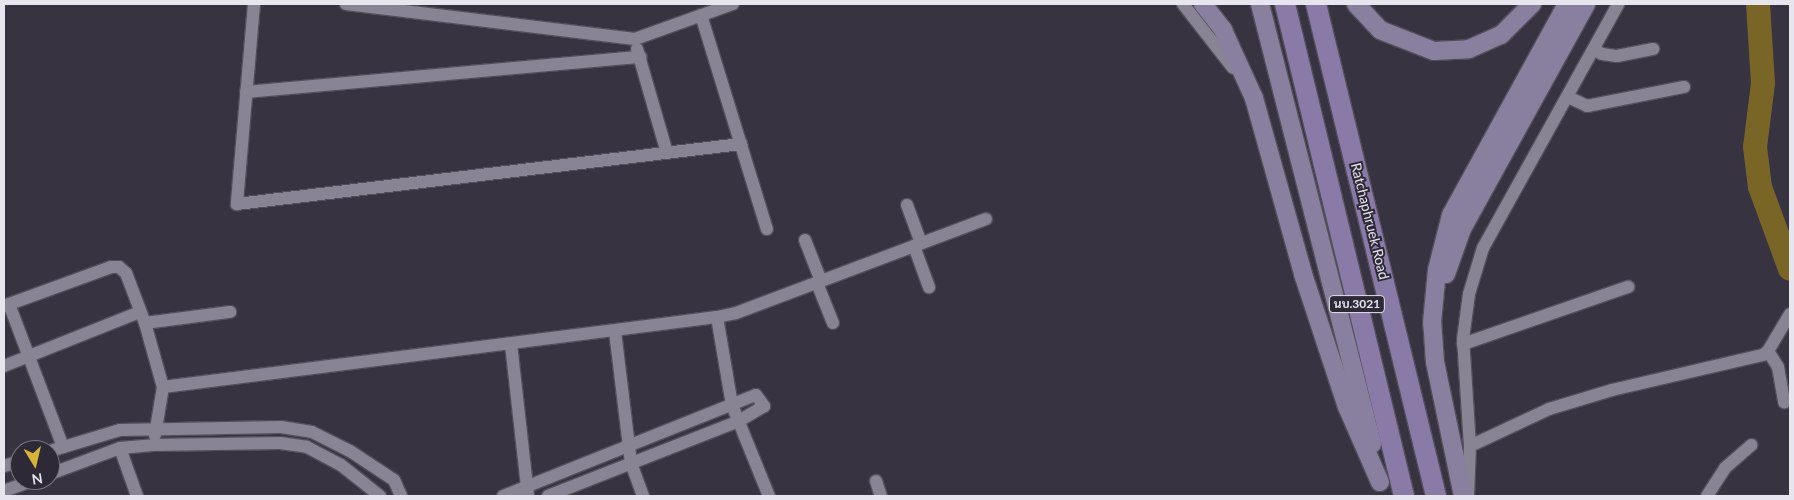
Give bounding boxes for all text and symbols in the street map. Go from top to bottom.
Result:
street label: Ratchaphruek Road [1347,161,1393,281]
road number: นบ.3021 [1328,294,1386,314]
north arrow [10,440,60,490]
text: N [31,470,44,489]

